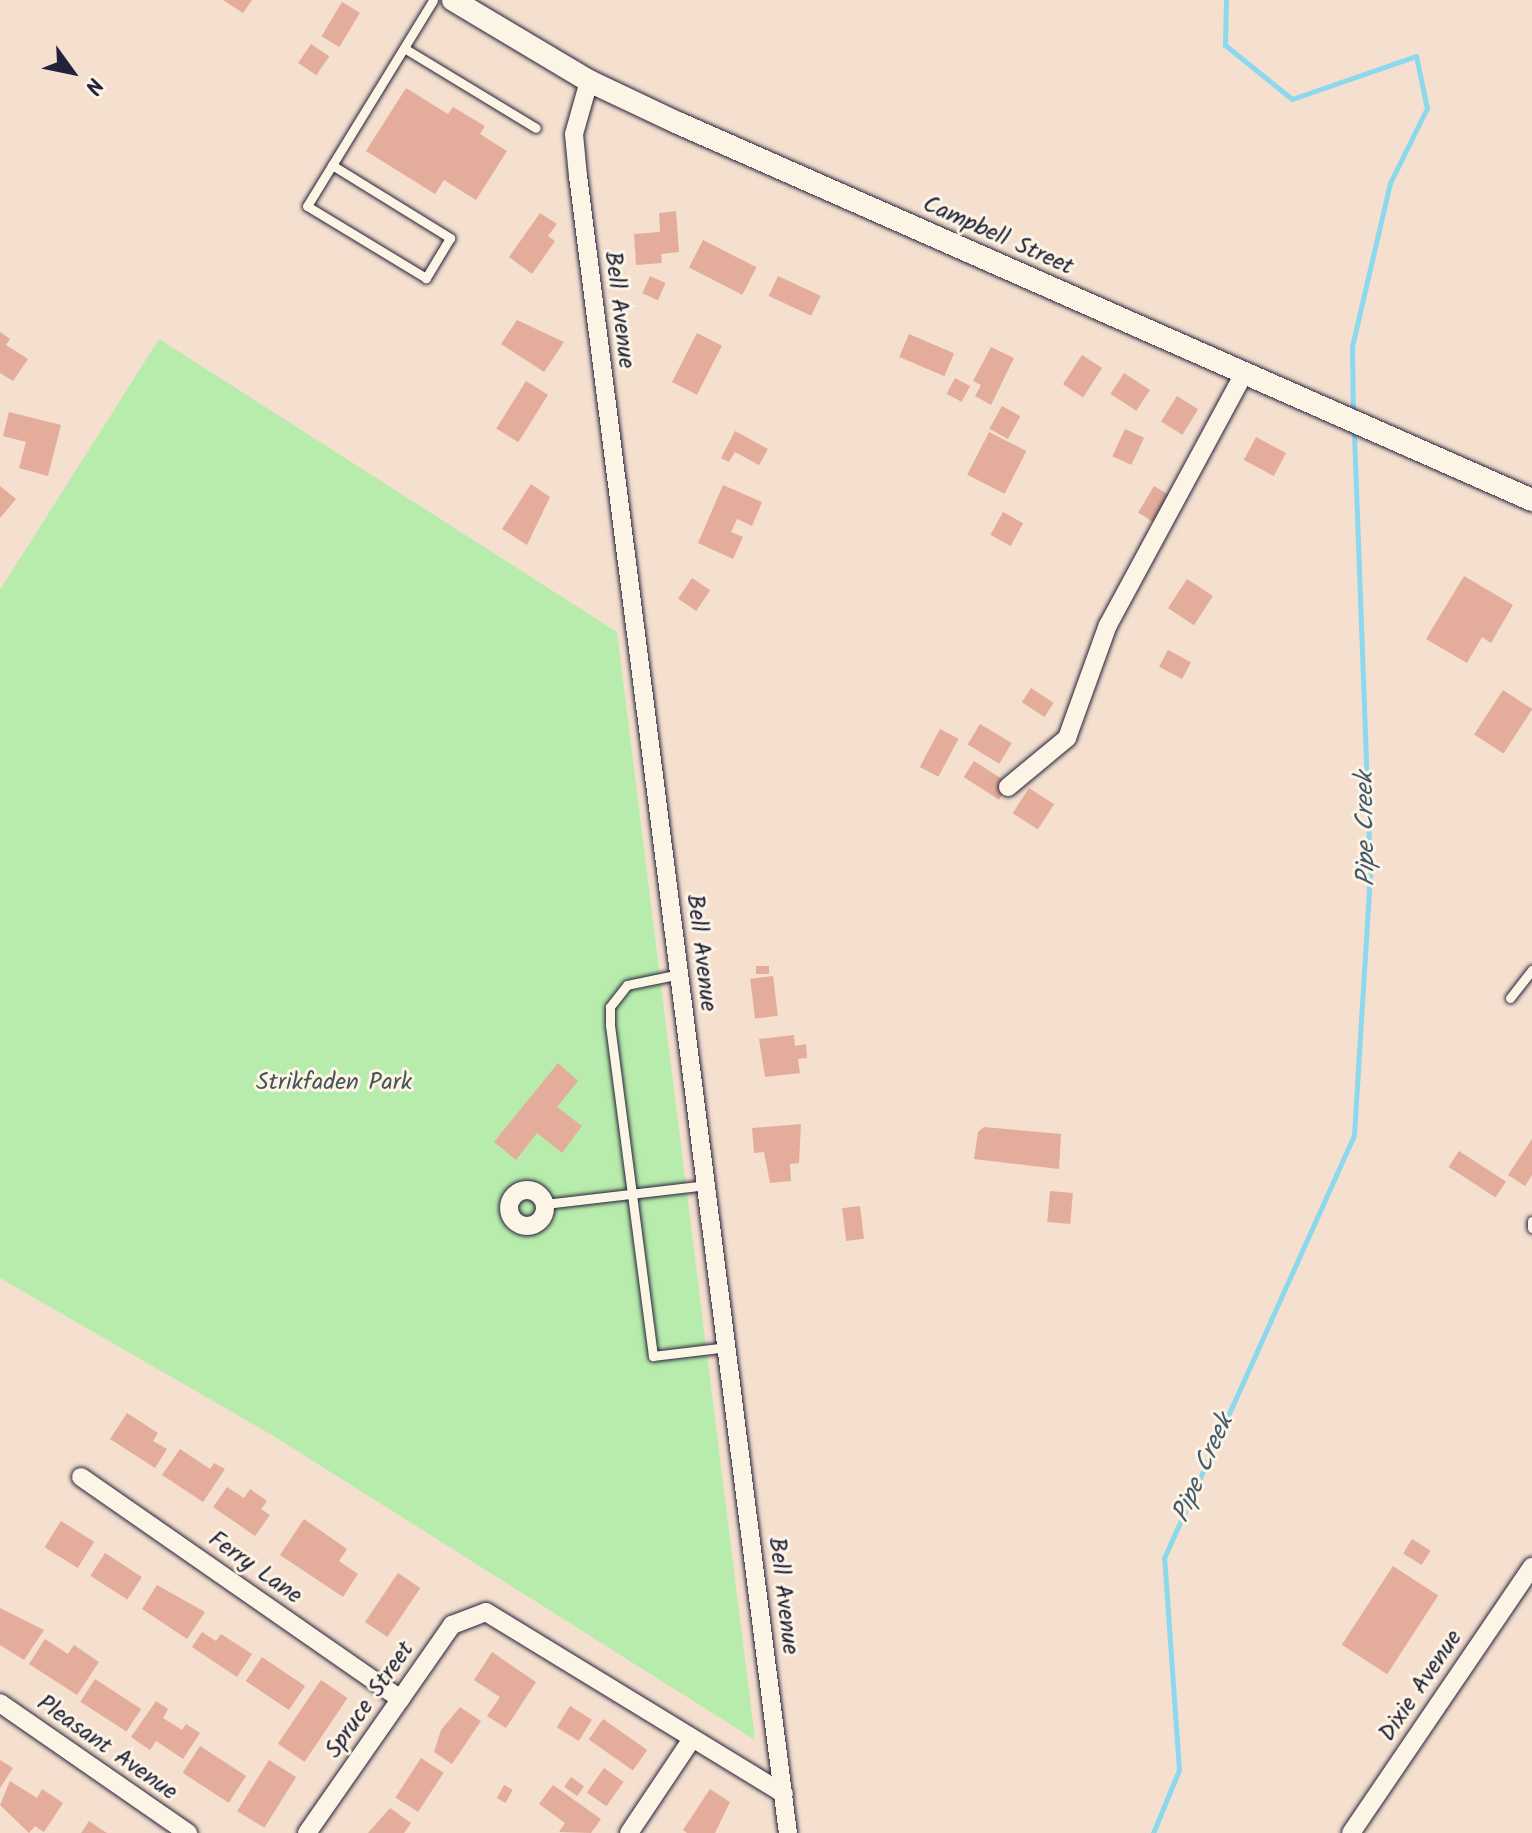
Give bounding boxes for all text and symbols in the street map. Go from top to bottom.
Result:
north arrow [32,32,112,112]
text: N [74,70,111,101]
street label: Campbell Street [918,190,1078,282]
street label: Bell Avenue [598,250,640,370]
water label: Pipe Creek [1350,771,1384,887]
street label: Bell Avenue [680,893,722,1013]
park label: Strikfaden Park [256,1069,412,1097]
water label: Pipe Creek [1166,1410,1242,1528]
street label: Ferry Lane [202,1525,308,1611]
street label: Bell Avenue [762,1536,804,1656]
street label: Dixie Avenue [1373,1625,1469,1747]
street label: Spruce Street [319,1636,421,1764]
street label: Pleasant Avenue [31,1689,183,1807]

